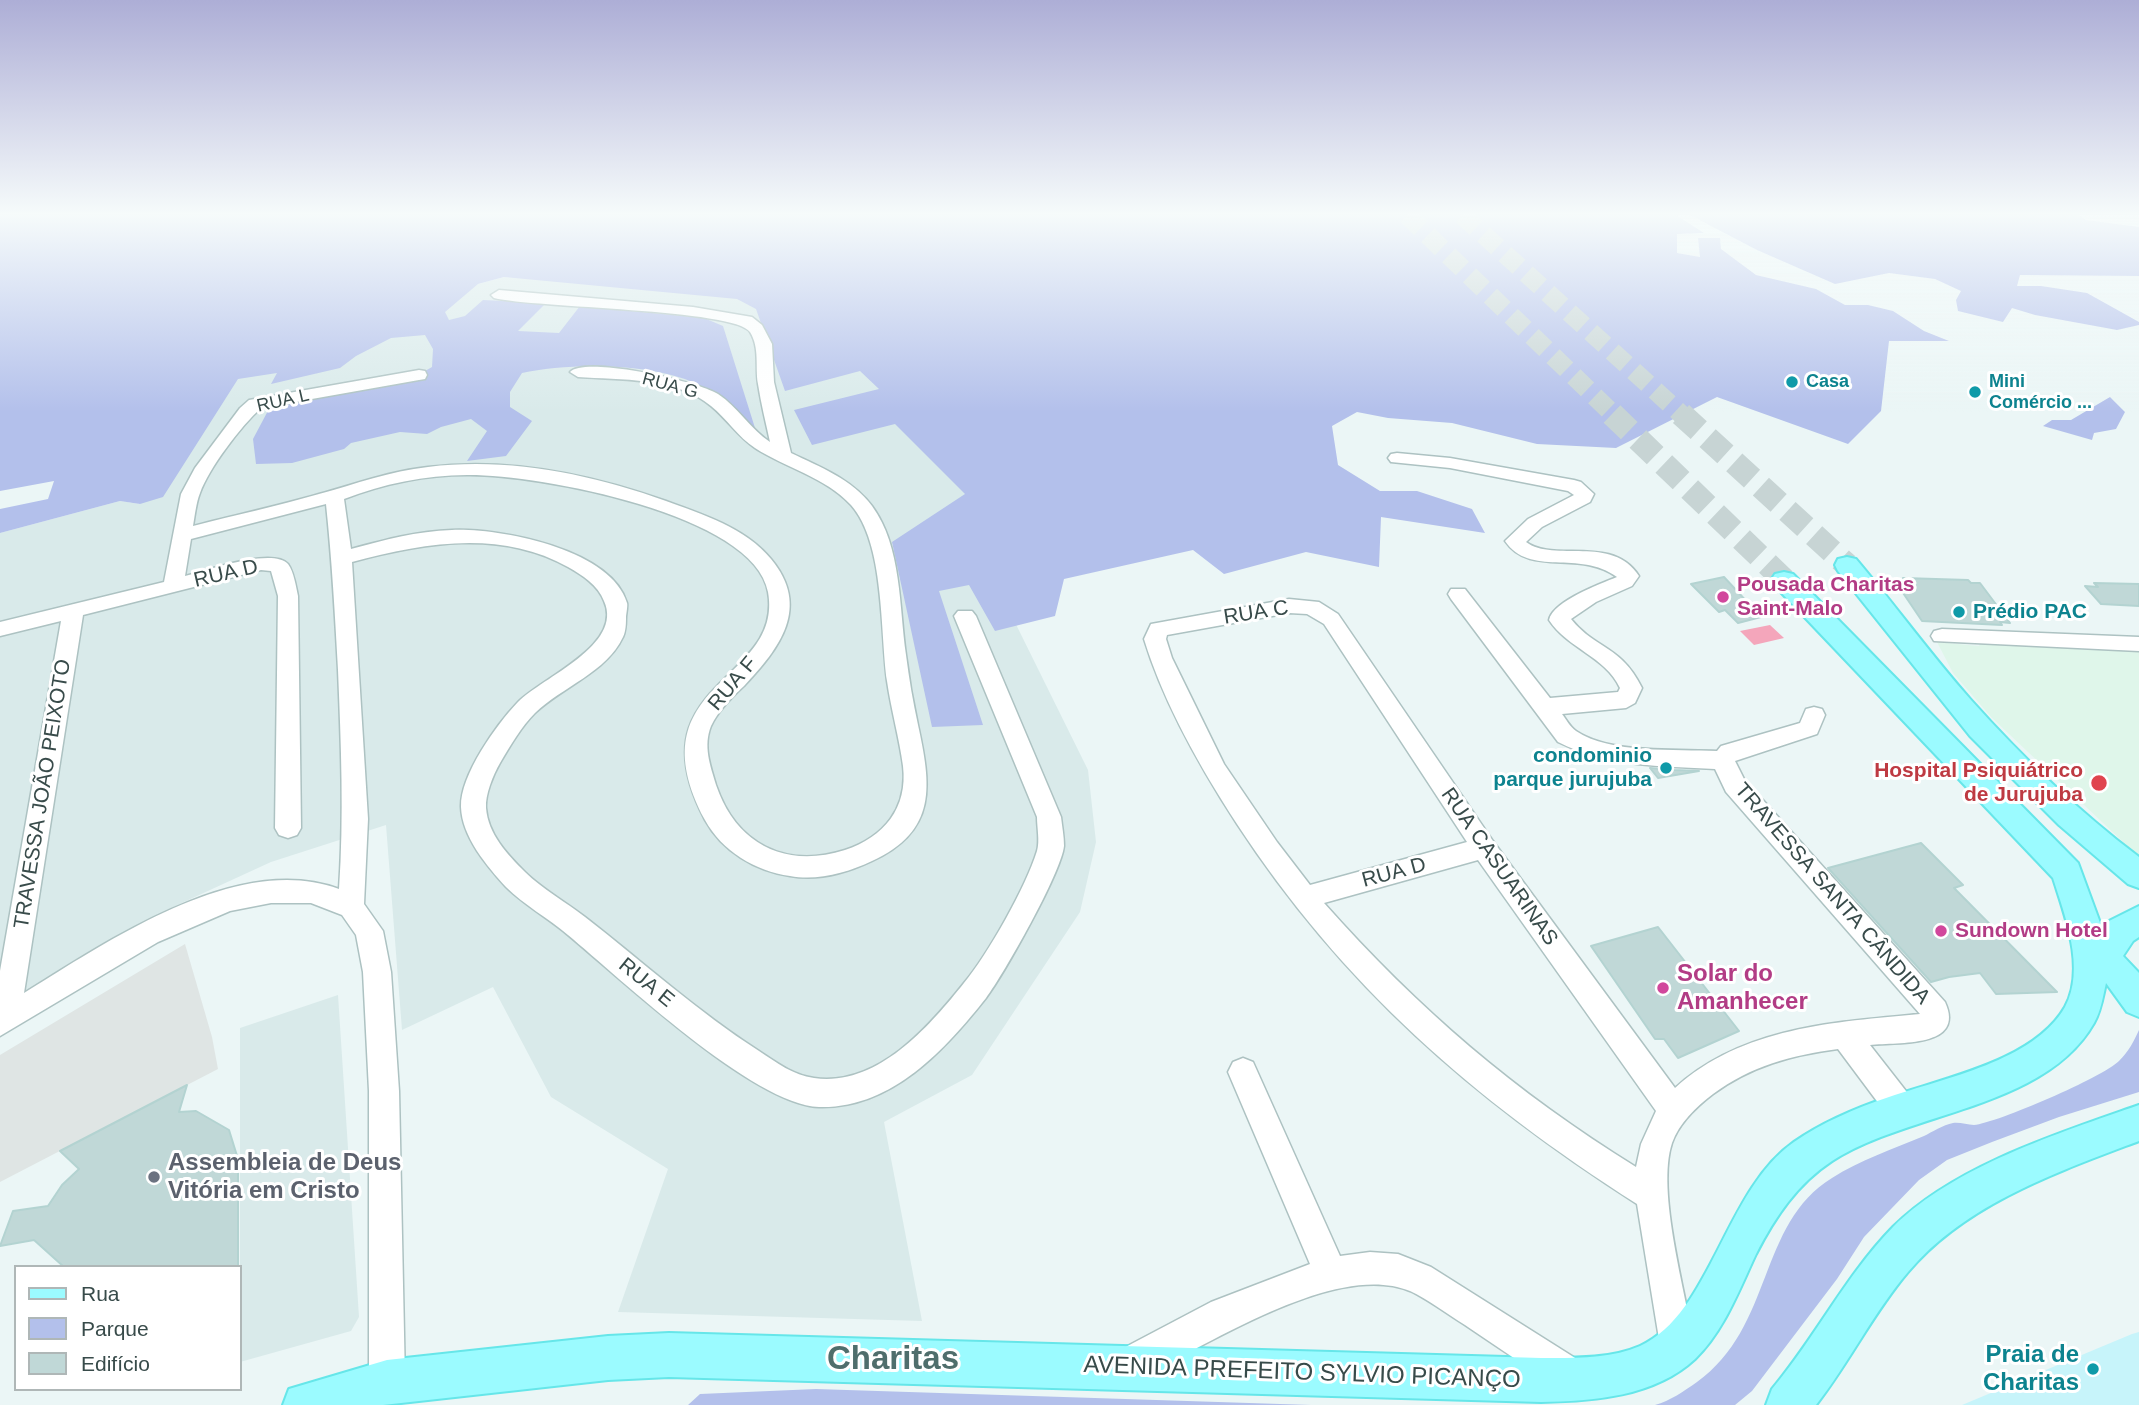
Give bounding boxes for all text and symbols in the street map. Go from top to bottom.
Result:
street label: RUA G [640,368,700,404]
place label: Casa [1806,371,1849,393]
place label: Mini Comércio ... [1989,371,2092,414]
marker: Casa [1784,374,1800,390]
marker: Mini Comércio ... [1967,384,1983,400]
street label: RUA L [255,385,311,417]
street label: RUA D [191,554,261,594]
place label: Pousada Charitas Saint-Malo [1737,572,1914,622]
marker: Pousada Charitas Saint-Malo [1715,589,1731,605]
street label: RUA C [1222,595,1290,631]
place label: Prédio PAC [1973,599,2087,625]
marker: Prédio PAC [1951,604,1967,620]
street label: RUA F [703,652,763,716]
street label: TRAVESSA JOÃO PEIXOTO [9,658,77,930]
place label: condominio parque jurujuba [1493,743,1652,793]
place label: Hospital Psiquiátrico de Jurujuba [1874,758,2083,808]
marker: condominio parque jurujuba [1658,760,1674,776]
marker: Hospital Psiquiátrico de Jurujuba [2089,773,2109,793]
street label: TRAVESSA SANTA CÂNDIDA [1729,778,1935,1010]
street label: RUA CASUARINAS [1435,783,1563,951]
street label: RUA D [1359,852,1429,894]
place label: Sundown Hotel [1955,918,2108,944]
marker: Sundown Hotel [1933,923,1949,939]
street label: RUA E [613,953,679,1013]
place label: Solar do Amanhecer [1677,960,1808,1016]
marker: Solar do Amanhecer [1655,980,1671,996]
place label: Assembleia de Deus Vitória em Cristo [168,1149,401,1205]
marker: Assembleia de Deus Vitória em Cristo [146,1169,162,1185]
legend [14,1265,242,1391]
text: Rua [81,1282,120,1305]
text: Parque [81,1317,149,1340]
district label: Charitas [827,1340,959,1380]
place label: Praia de Charitas [1983,1341,2079,1397]
street label: AVENIDA PREFEITO SYLVIO PICANÇO [1083,1351,1521,1395]
text: Edifício [81,1352,150,1375]
marker: Praia de Charitas [2085,1361,2101,1377]

